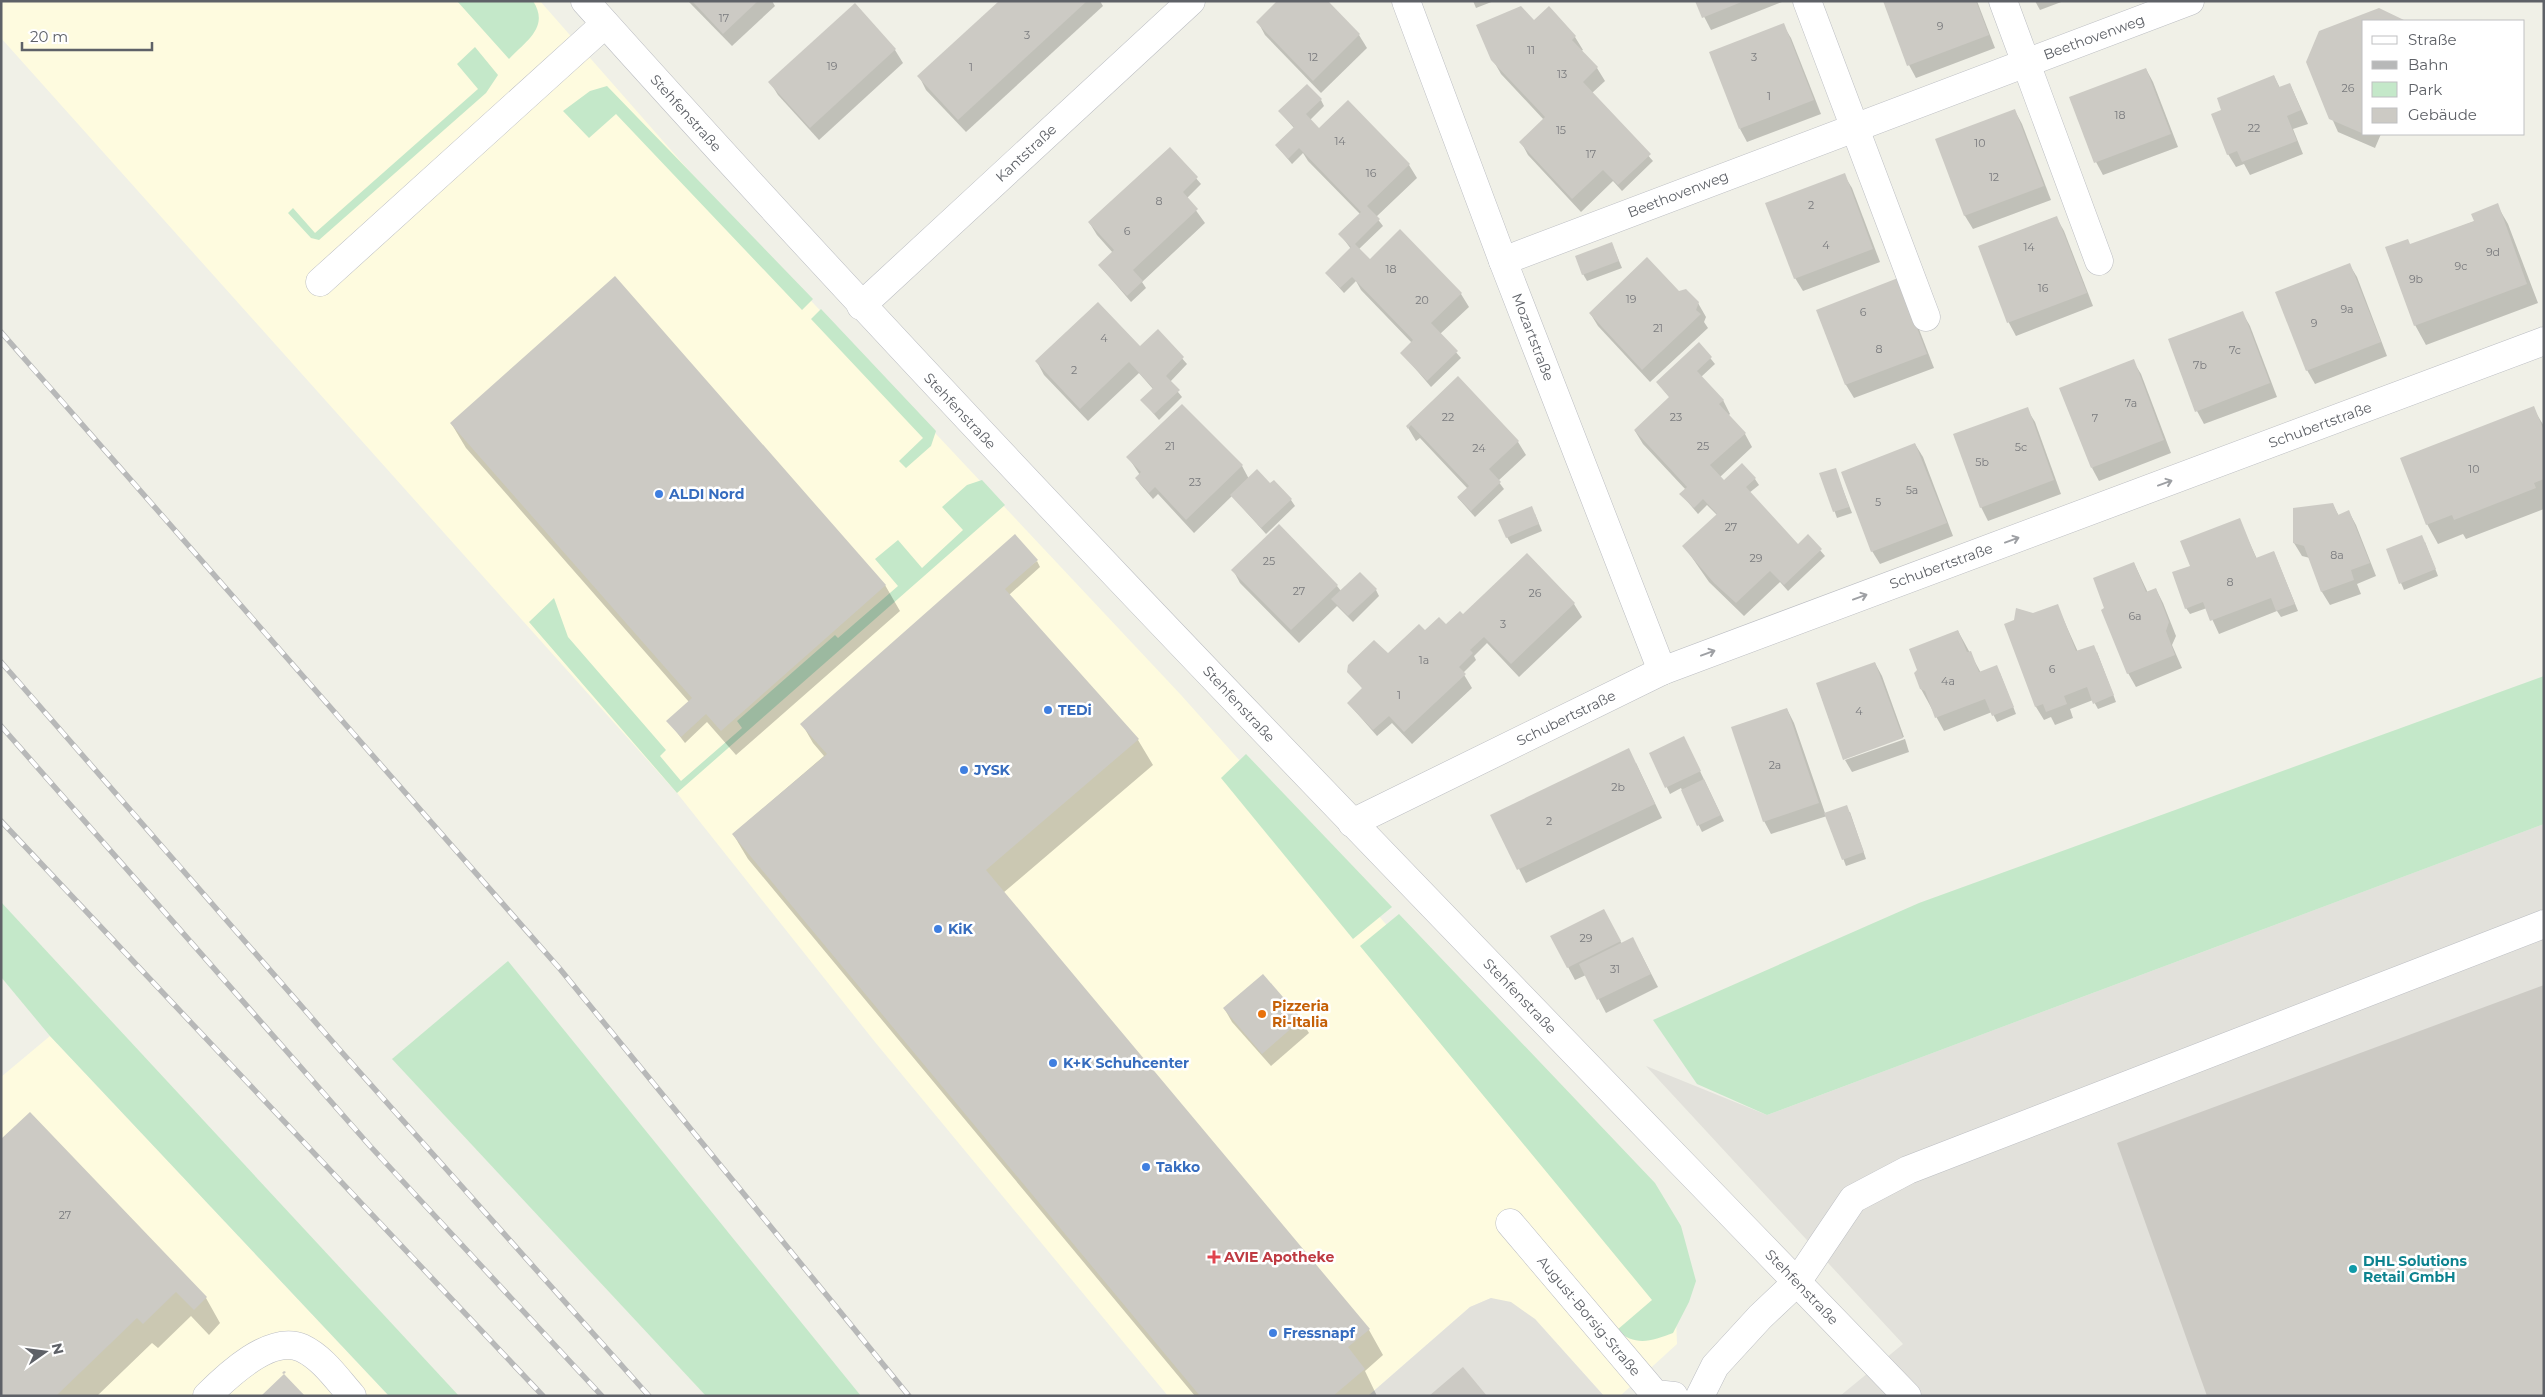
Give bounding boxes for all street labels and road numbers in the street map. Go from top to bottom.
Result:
street label: Beethovenweg [2041,10,2147,64]
street label: Stehfenstraße [646,71,726,155]
street label: Kantstraße [992,120,1060,186]
street label: Beethovenweg [1625,167,1731,221]
street label: Mozartstraße [1508,291,1558,383]
street label: Stehfenstraße [920,369,1000,453]
street label: Schubertstraße [2266,398,2374,452]
street label: Schubertstraße [1887,539,1995,593]
street label: Stehfenstraße [1199,662,1279,746]
street label: Schubertstraße [1513,686,1619,750]
street label: Stehfenstraße [1479,954,1561,1038]
street label: Stehfenstraße [1761,1245,1843,1329]
street label: August-Borsig-Straße [1533,1252,1645,1380]

